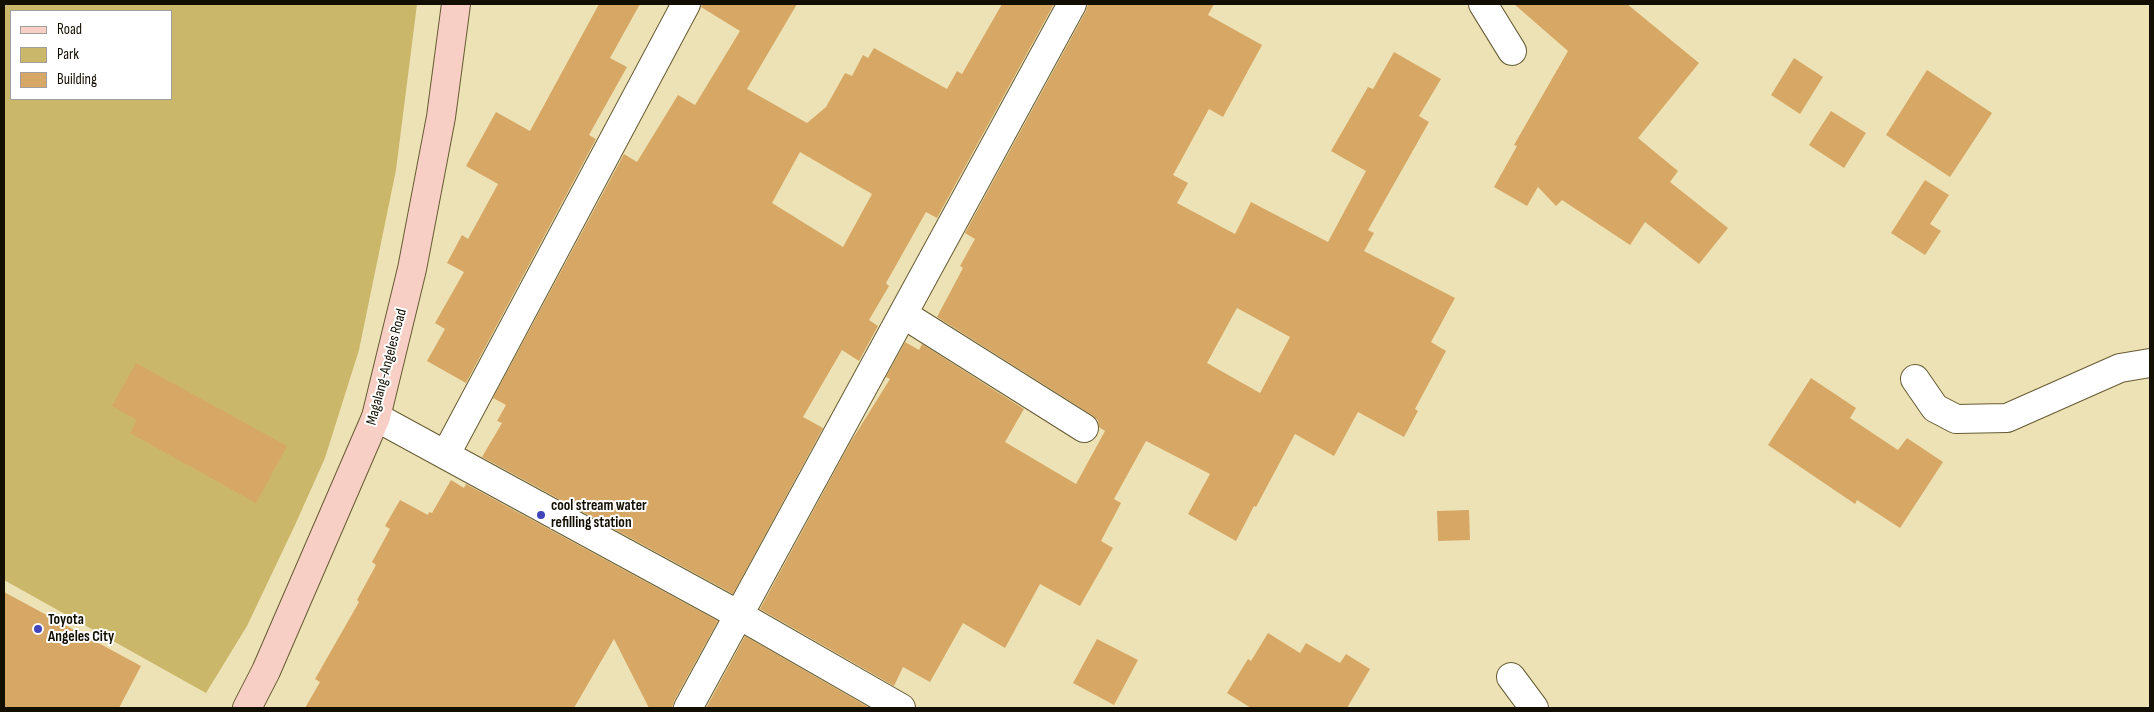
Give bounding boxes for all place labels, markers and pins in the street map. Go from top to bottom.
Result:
place label: cool stream water refilling station [551,497,647,532]
marker: cool stream water refilling station [535,509,547,521]
place label: Toyota Angeles City [48,611,114,646]
marker: Toyota Angeles City [32,623,44,635]

